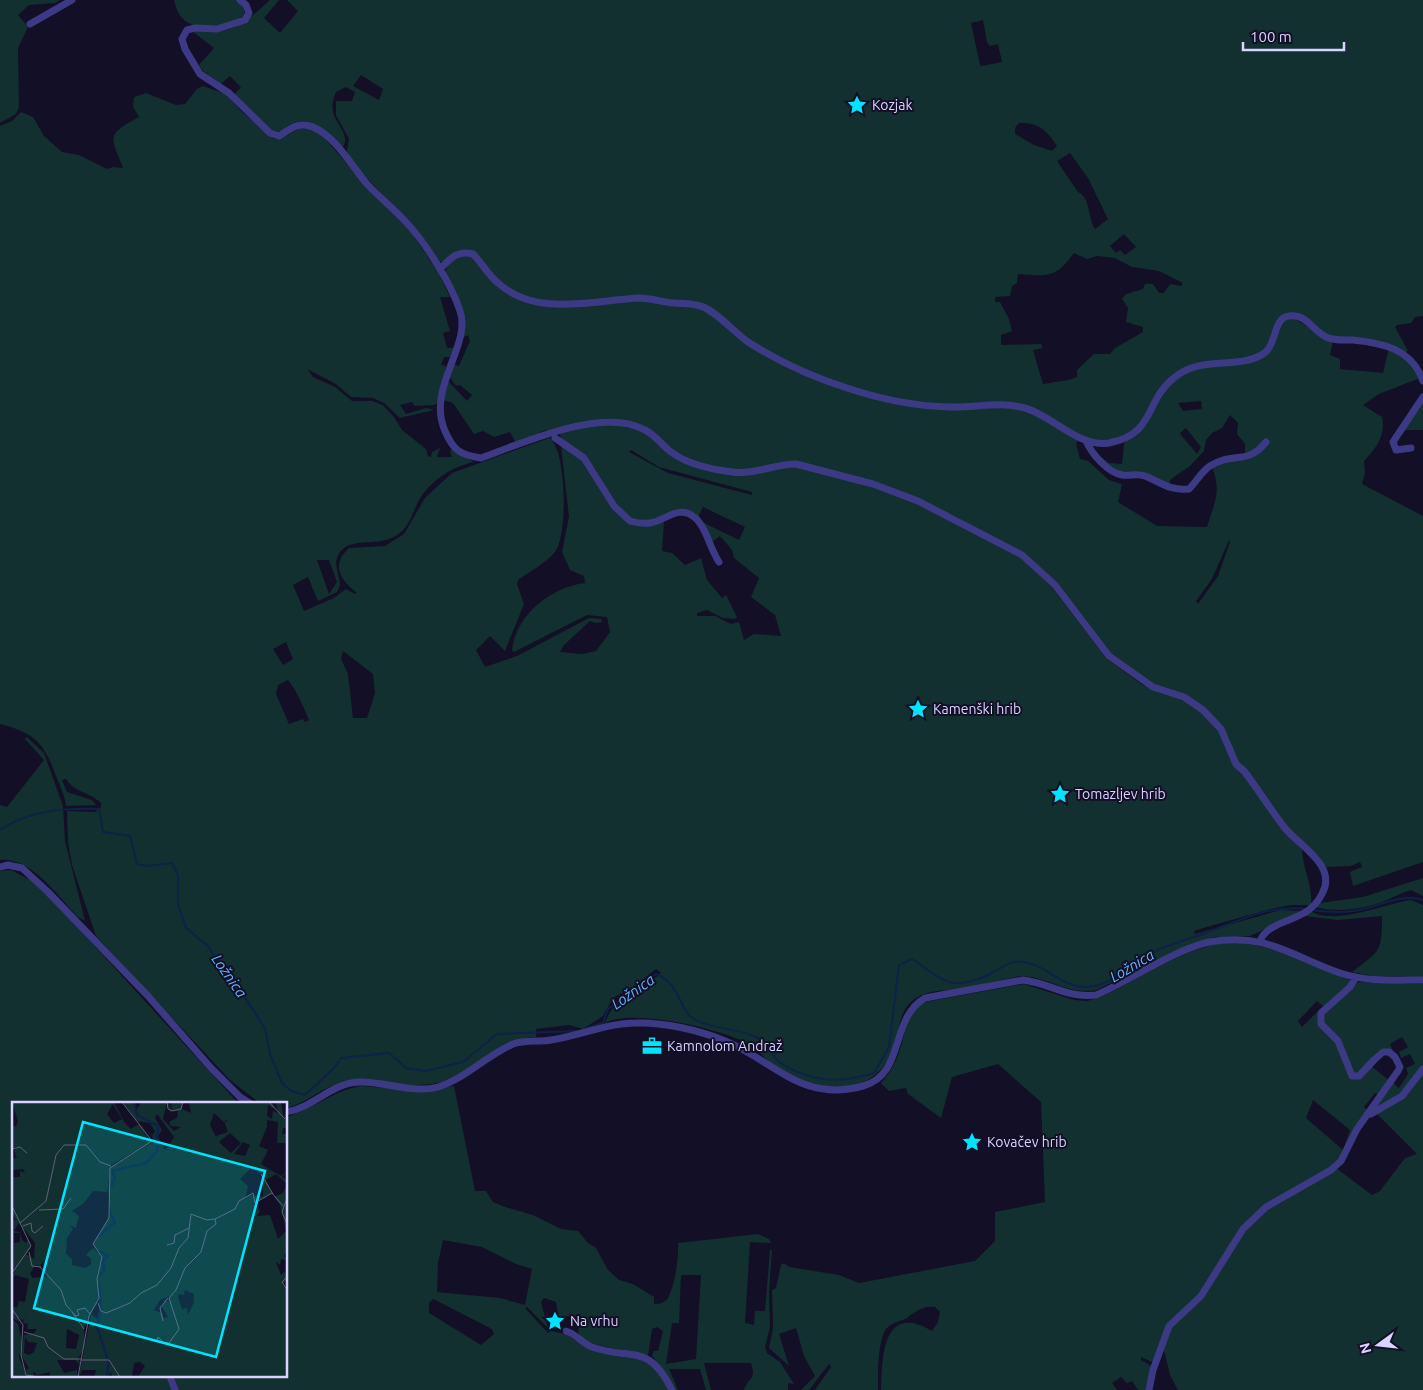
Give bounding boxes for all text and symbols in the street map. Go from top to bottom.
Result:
scale bar [1243,20,1344,52]
text: 100 m [1250,28,1292,45]
place icon: Kozjak [846,94,868,116]
place label: Kozjak [872,97,913,113]
place icon: Kamenški hrib [907,698,929,720]
place label: Kamenški hrib [933,701,1021,717]
place icon: Tomazljev hrib [1049,783,1071,805]
place label: Tomazljev hrib [1075,786,1166,802]
water label: Ložnica [1106,946,1157,985]
water label: Ložnica [208,951,250,1001]
water label: Ložnica [608,971,658,1013]
office icon: Kamnolom Andraž [641,1035,663,1057]
place label: Kamnolom Andraž [667,1038,782,1054]
inset map [12,1102,288,1378]
place icon: Kovačev hrib [961,1131,983,1153]
place label: Kovačev hrib [987,1134,1067,1150]
place icon: Na vrhu [544,1310,566,1332]
place label: Na vrhu [570,1313,619,1329]
north arrow [1353,1320,1403,1370]
text: N [1356,1341,1375,1355]

